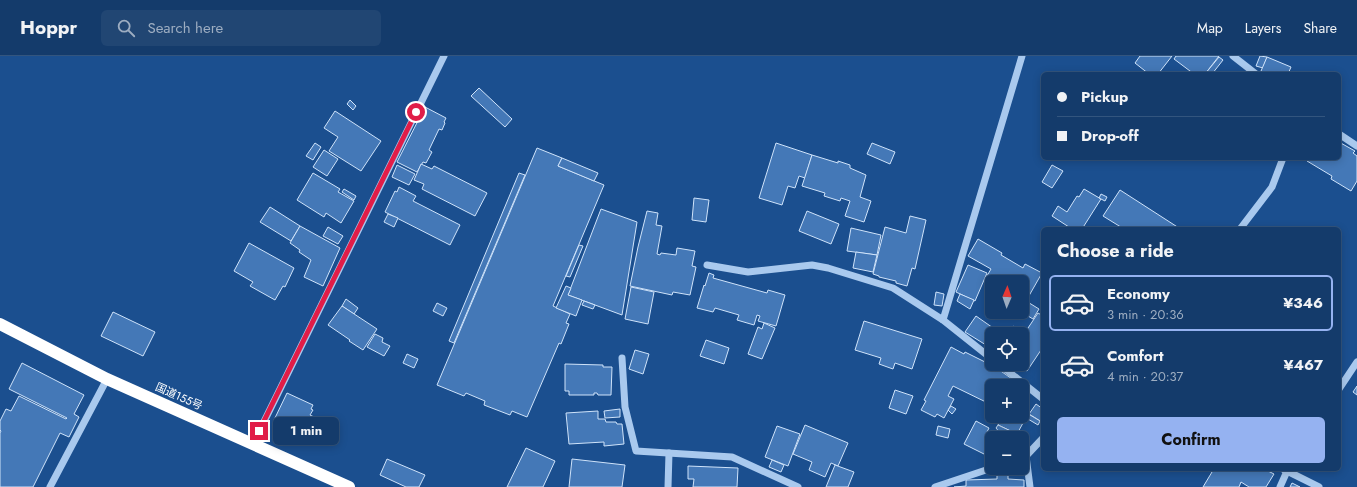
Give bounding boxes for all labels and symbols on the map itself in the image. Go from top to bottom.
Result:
route start [407,103,425,121]
north arrow [985,275,1029,319]
street label: 国道155号 [153,378,205,414]
callout: 1 min [273,417,339,445]
route end [250,422,268,440]

